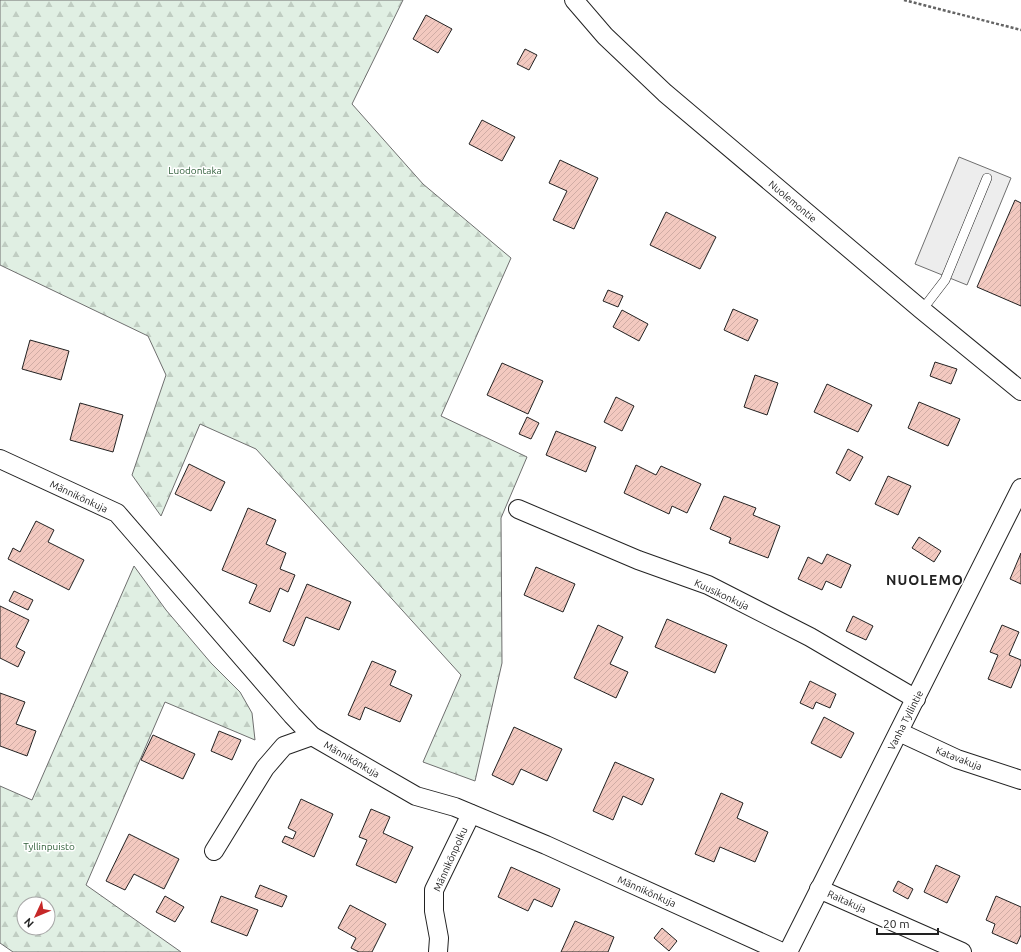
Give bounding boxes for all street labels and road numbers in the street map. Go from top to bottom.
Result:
street label: Nuolemontie [767,178,819,225]
street label: Männikönkuja [48,478,109,515]
street label: Kuusikonkuja [693,577,751,612]
street label: Vanha Tyllintie [886,688,925,752]
street label: Männikönkuja [322,739,382,780]
street label: Katavakuja [934,745,983,772]
street label: Männikönpolku [431,825,470,893]
street label: Männikönkuja [616,874,678,909]
street label: Raitakuja [826,888,868,915]

